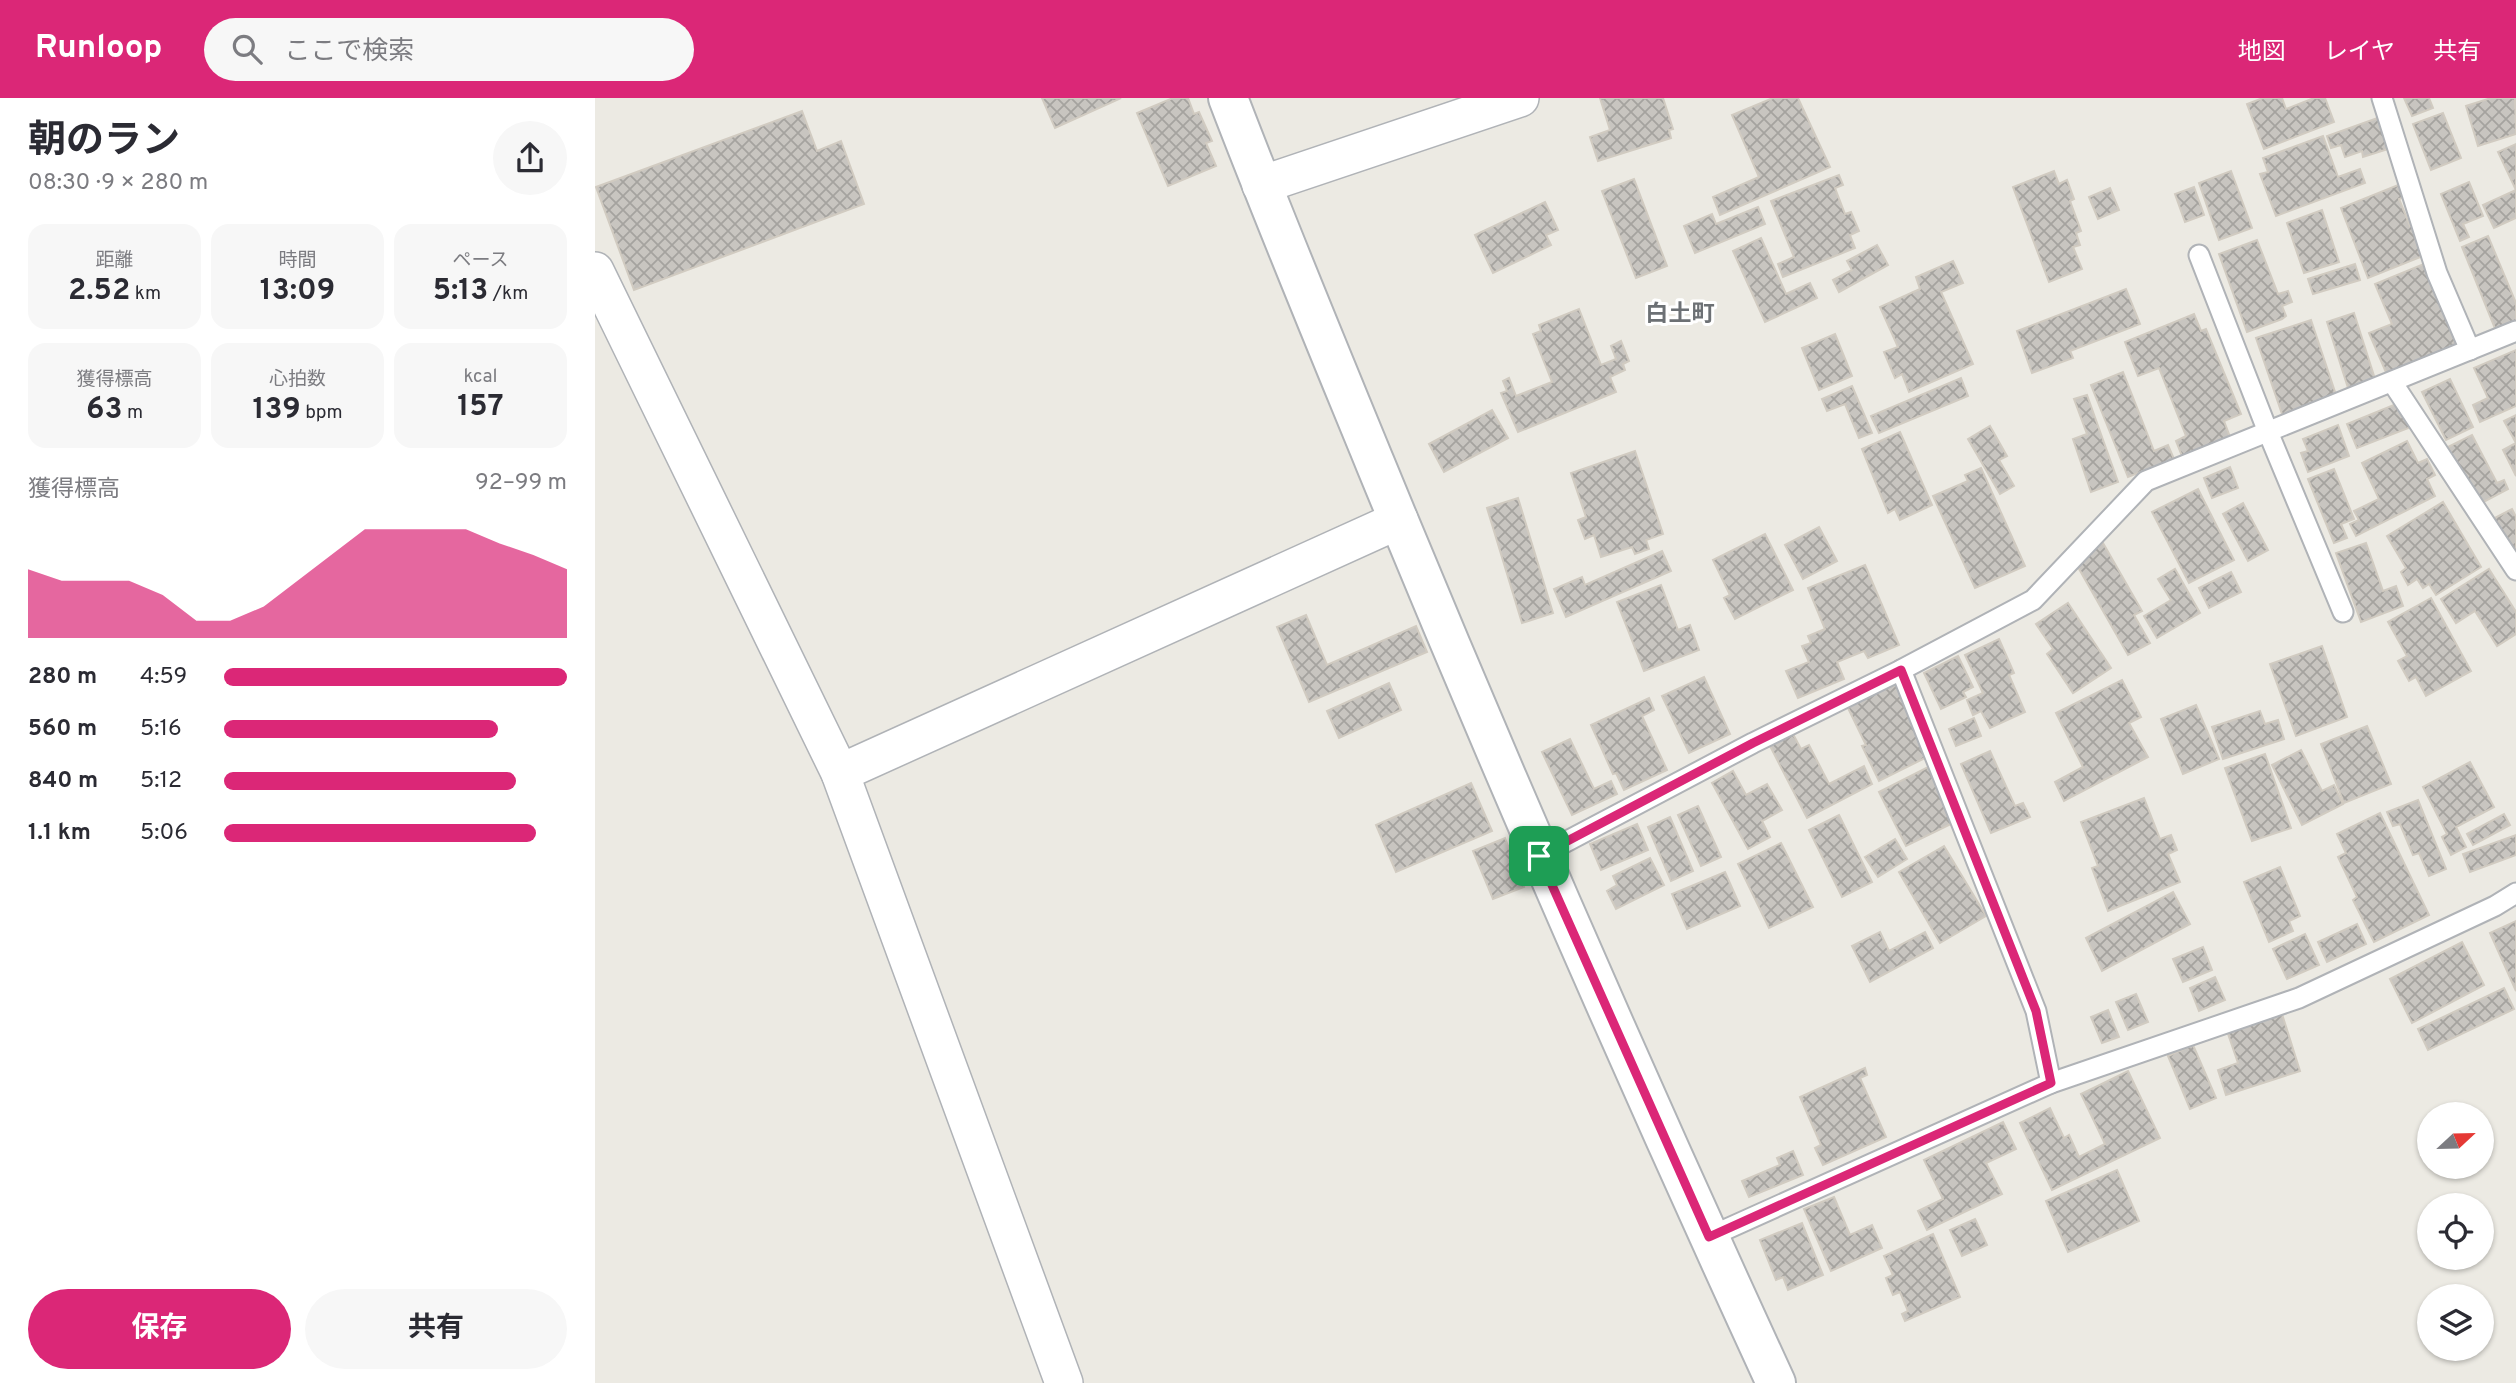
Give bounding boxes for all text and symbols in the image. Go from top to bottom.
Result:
search box [204,18,694,81]
text: Runloop [35,28,162,70]
icon: search [228,30,266,68]
text: ここで検索 [284,36,414,69]
text: 地図 [2238,38,2286,68]
text: レイヤ [2324,38,2395,68]
text: 共有 [2433,38,2481,68]
text: 朝のラン [28,118,180,167]
button: share [493,121,567,195]
text: 08:30 · 9 × 280 m [28,169,208,198]
text: 距離 [95,249,134,273]
text: 時間 [278,249,317,273]
text: ペース [452,249,509,273]
text: 2.52 [68,273,130,310]
text: 13:09 [260,273,335,310]
text: 5:13 [433,273,488,310]
text: km [130,282,161,306]
text: /km [488,282,528,306]
district label: 白土町 [1646,301,1715,330]
text: kcal [464,365,497,389]
text: 獲得標高 [76,368,153,392]
text: 心拍数 [269,368,326,392]
text: 157 [457,389,504,426]
text: 63 [86,392,122,429]
text: 139 [252,392,301,429]
text: m [122,401,143,425]
text: bpm [301,401,343,425]
text: 92–99 m [475,469,567,498]
text: 獲得標高 [28,476,120,505]
text: 280 m [28,663,97,692]
text: 4:59 [140,663,187,692]
text: 560 m [28,715,97,744]
text: 5:16 [140,715,182,744]
text: 840 m [28,767,98,796]
text: 5:12 [140,767,182,796]
text: 1.1 km [28,819,91,848]
text: 5:06 [140,819,188,848]
pin [1509,826,1569,886]
icon: arrive [1520,837,1558,875]
north arrow [2417,1102,2494,1180]
map controls [2417,1102,2494,1361]
button: locate [2417,1193,2494,1270]
button: layers [2417,1284,2494,1361]
button: 保存 [28,1289,291,1369]
button: 共有 [305,1289,567,1369]

